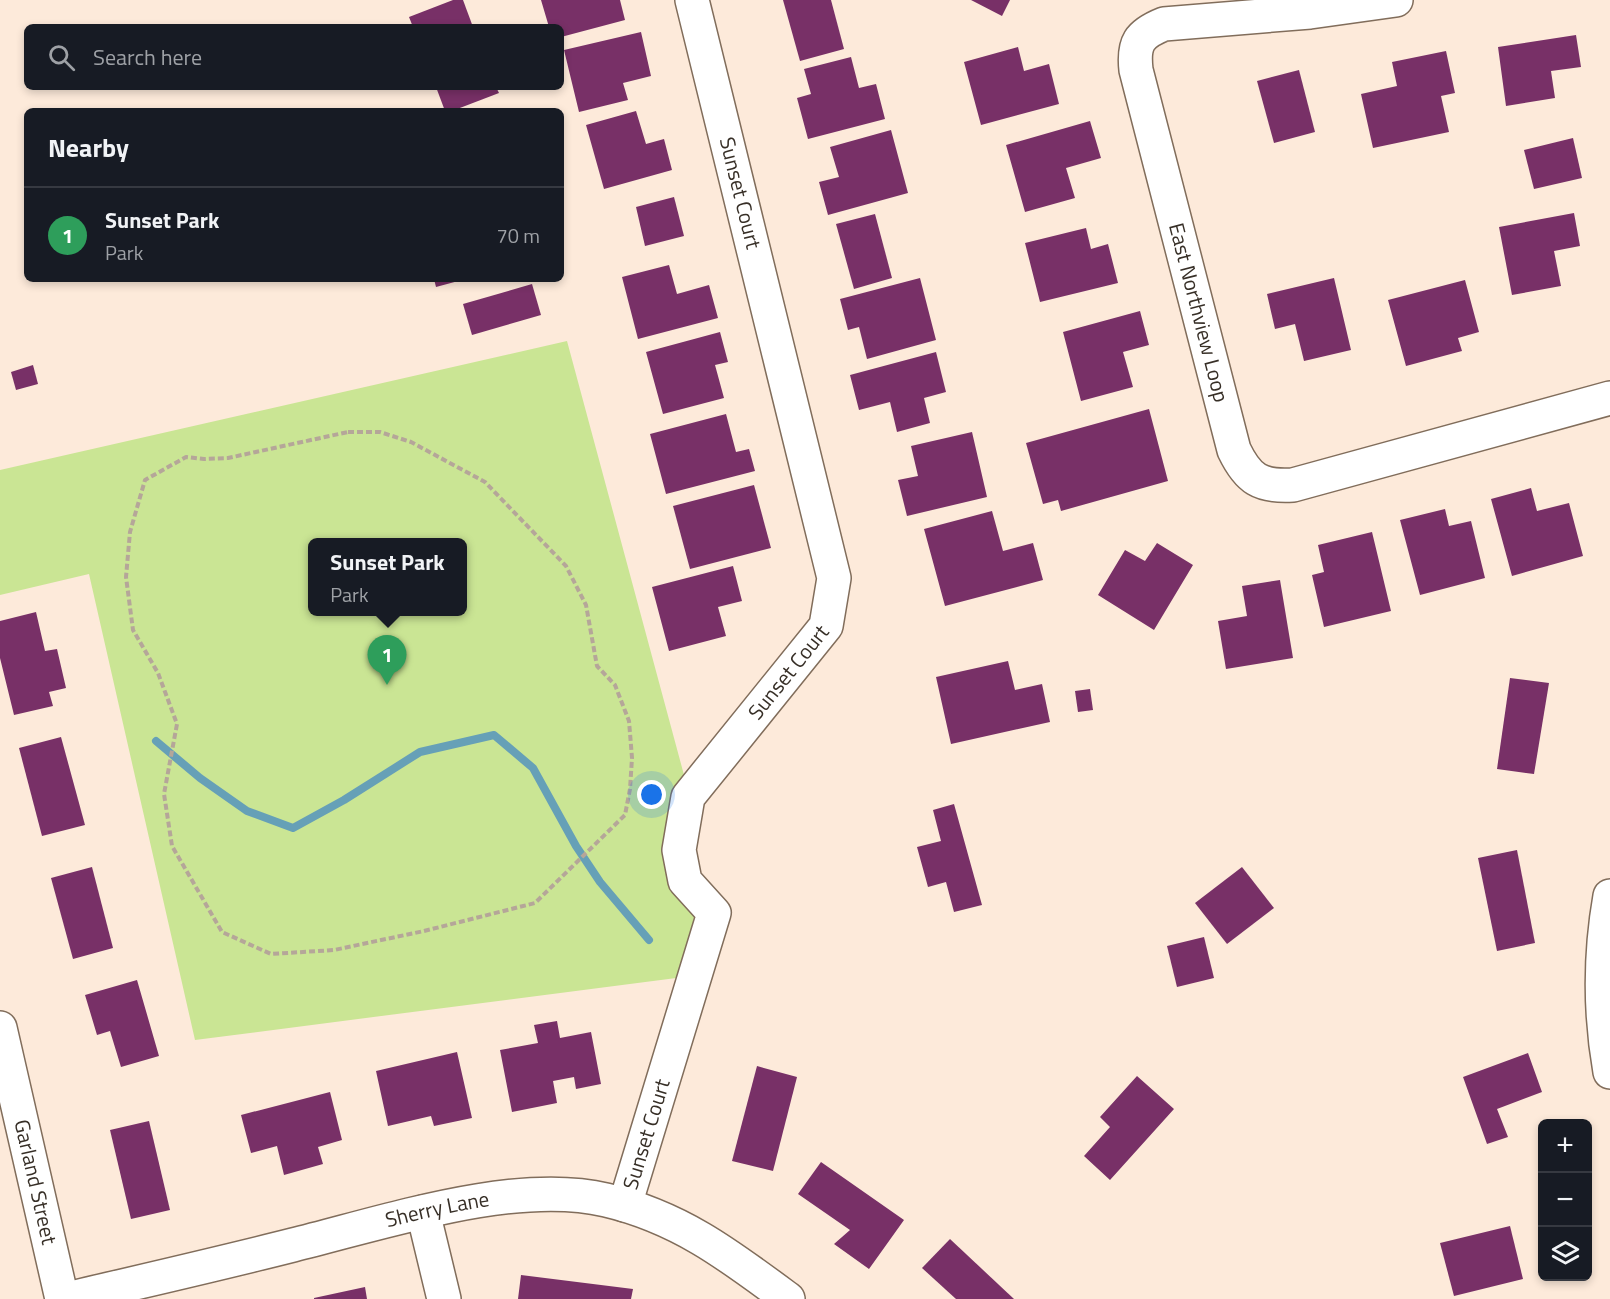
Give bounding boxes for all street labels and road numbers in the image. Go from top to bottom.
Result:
street label: Sunset Court [712,133,770,253]
street label: East Northview Loop [1161,219,1238,405]
street label: Sunset Court [740,617,837,726]
street label: Sunset Court [614,1074,678,1193]
street label: Garland Street [6,1116,66,1248]
street label: Sherry Lane [382,1182,491,1235]

